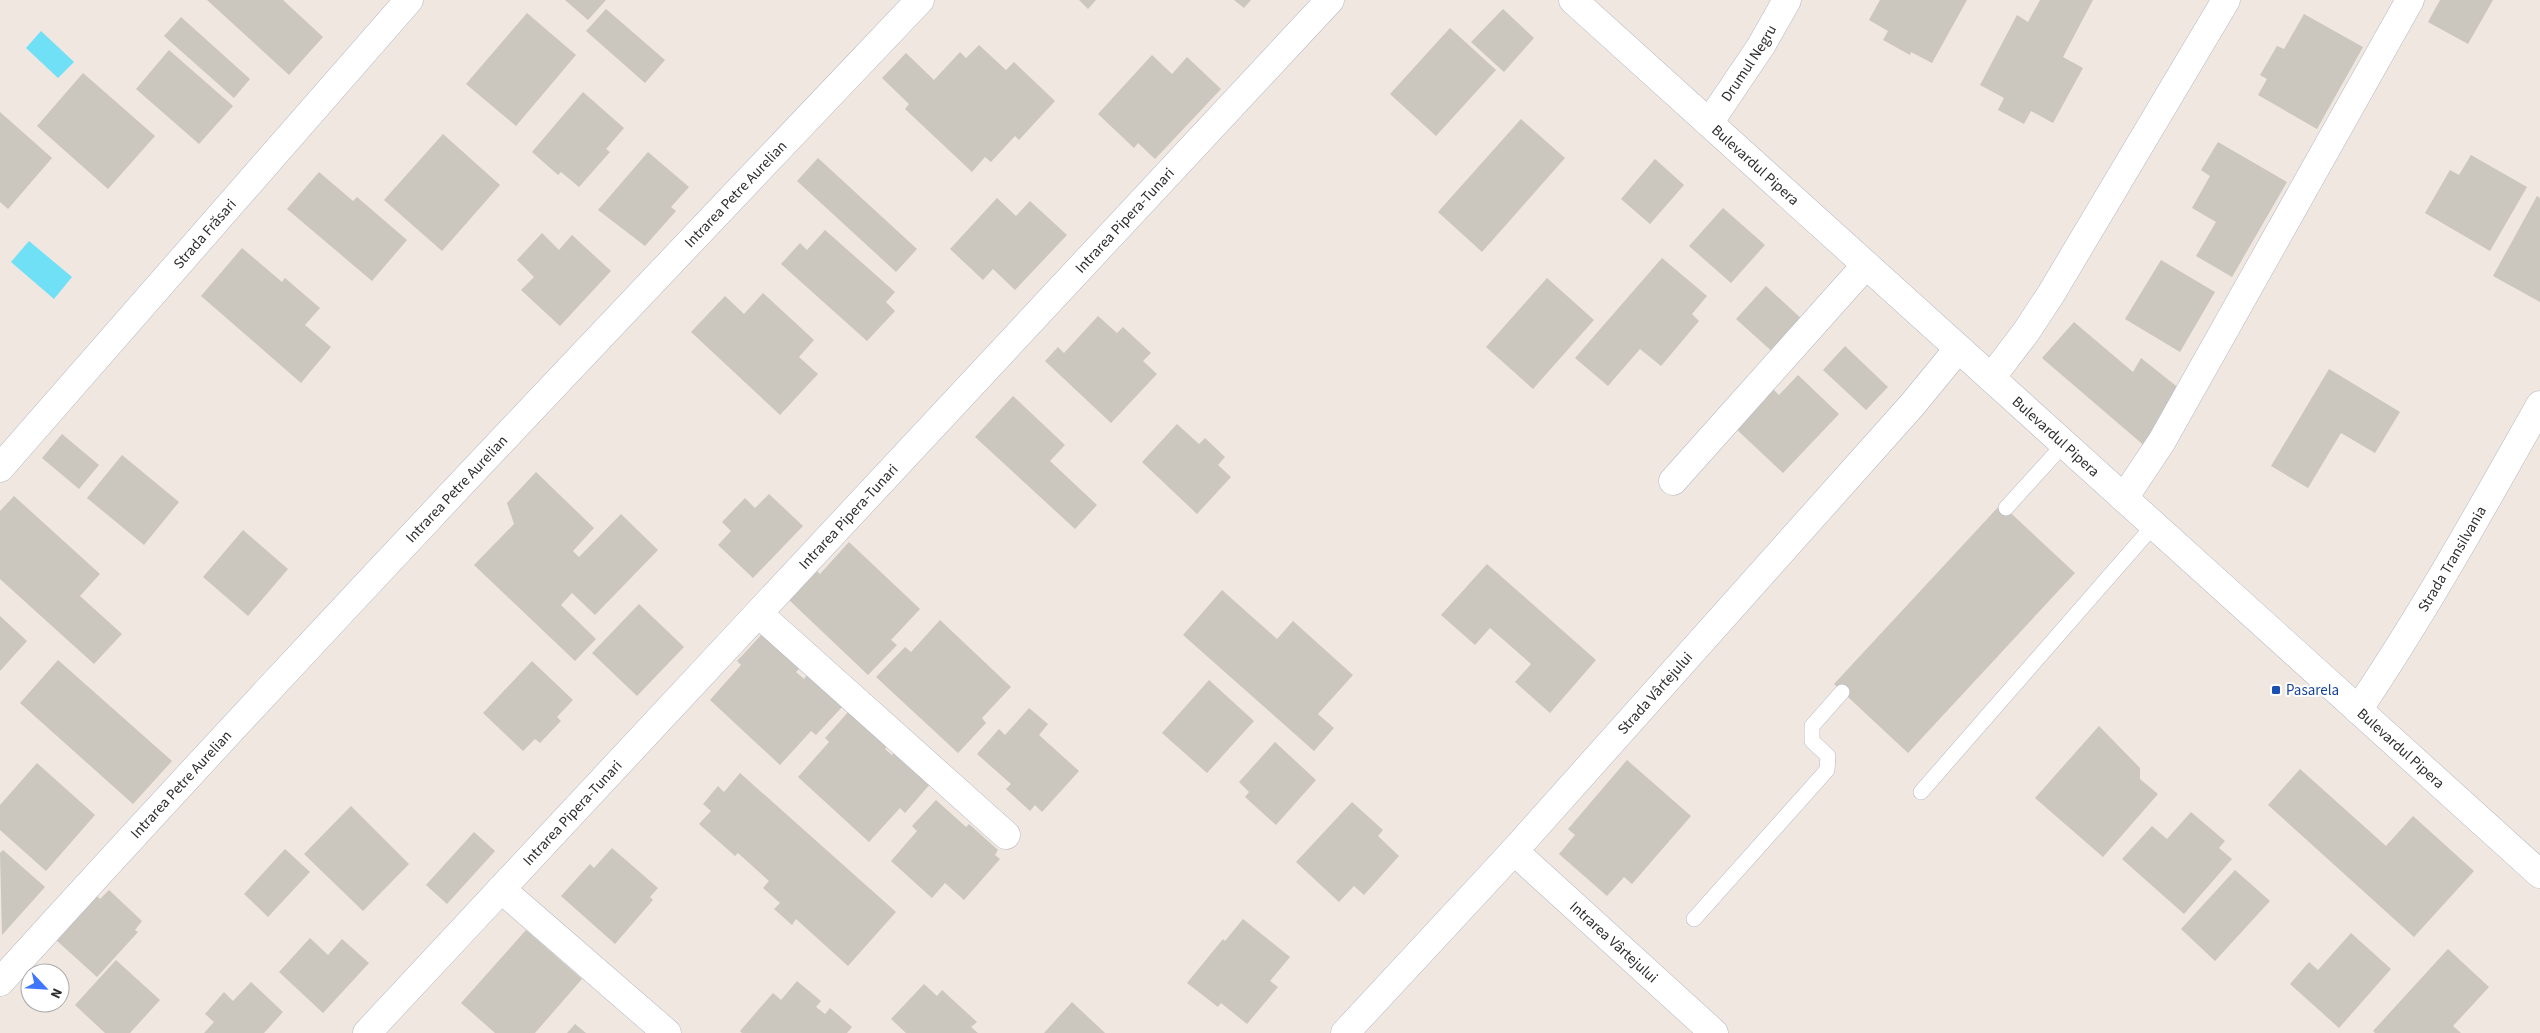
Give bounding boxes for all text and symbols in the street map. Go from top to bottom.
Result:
street label: Drumul Negru [1716,21,1782,106]
street label: Bulevardul Pipera [1707,120,1804,210]
street label: Intrarea Petre Aurelian [680,136,792,252]
street label: Intrarea Pipera-Tunari [1070,163,1179,278]
street label: Strada Frăsari [168,194,241,273]
street label: Bulevardul Pipera [2008,391,2104,482]
street label: Intrarea Petre Aurelian [401,430,512,547]
street label: Intrarea Pipera-Tunari [794,459,903,574]
street label: Strada Transilvania [2413,502,2491,616]
street label: Strada Vârtejului [1612,647,1697,739]
place label: Pasarela [2286,680,2339,701]
marker: Pasarela [2270,684,2282,696]
street label: Bulevardul Pipera [2353,703,2449,793]
street label: Intrarea Petre Aurelian [126,726,236,843]
street label: Intrarea Pipera-Tunari [518,756,627,870]
street label: Intrarea Vârtejului [1565,896,1663,988]
north arrow [20,963,70,1013]
text: N [45,985,67,1002]

